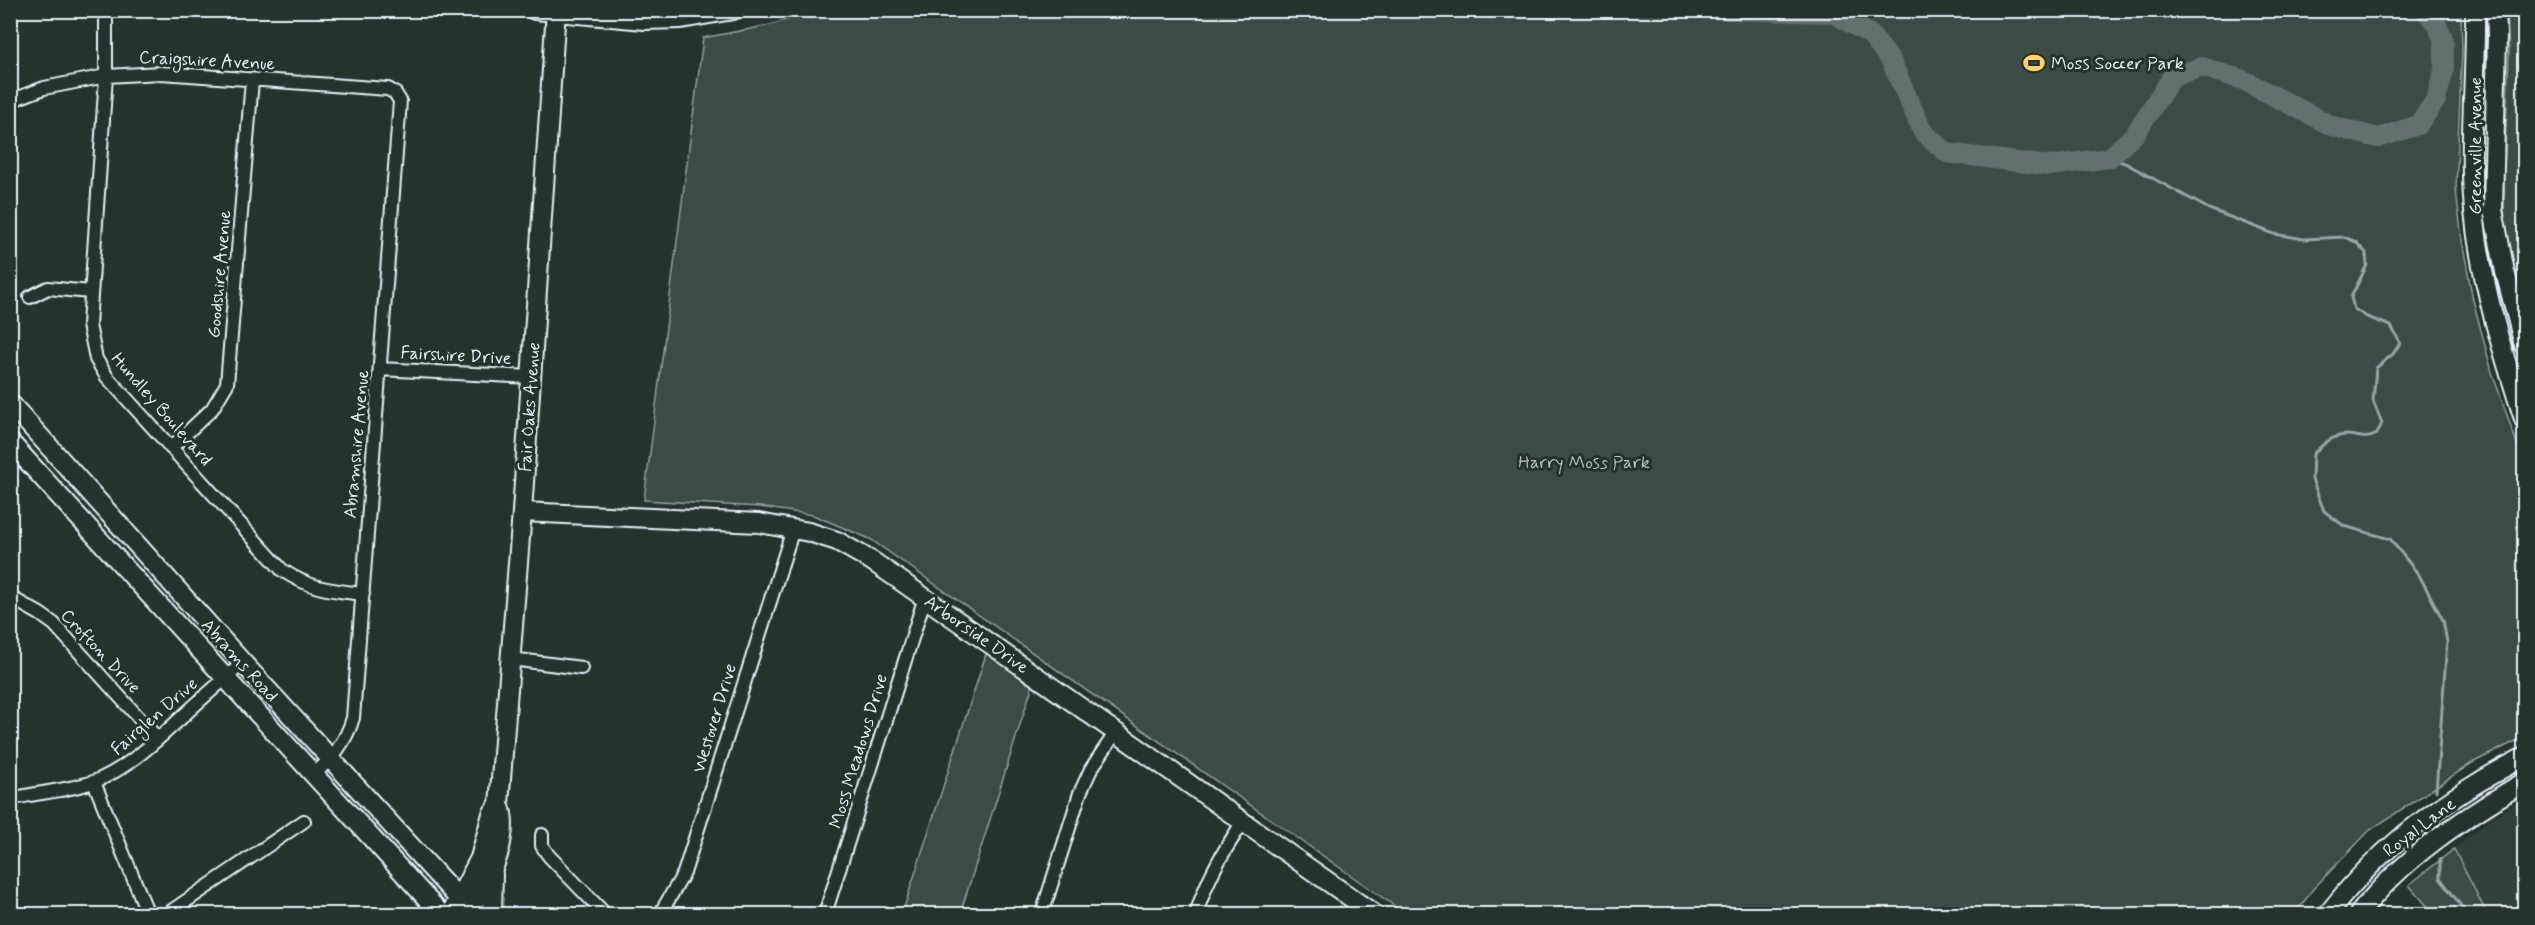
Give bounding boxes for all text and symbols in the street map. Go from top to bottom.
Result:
street label: Craigshire Avenue [138,45,276,78]
sports icon: Moss Soccer Park [2022,51,2046,75]
place label: Moss Soccer Park [2051,52,2184,76]
street label: Greenville Avenue [2464,77,2488,215]
street label: Goodshire Avenue [202,209,238,339]
street label: Fairshire Drive [400,341,512,371]
street label: Fair Oaks Avenue [513,341,547,473]
street label: Hundley Boulevard [105,348,217,472]
street label: Abramshire Avenue [339,369,375,519]
park label: Harry Moss Park [1518,451,1650,475]
street label: Arborside Drive [919,590,1034,680]
street label: Crofton Drive [55,604,146,699]
street label: Abrams Road [195,614,283,708]
street label: Westover Drive [687,661,743,776]
street label: Moss Meadows Drive [824,671,894,832]
street label: Fairglen Drive [106,672,204,762]
street label: Royal Lane [2378,792,2461,863]

